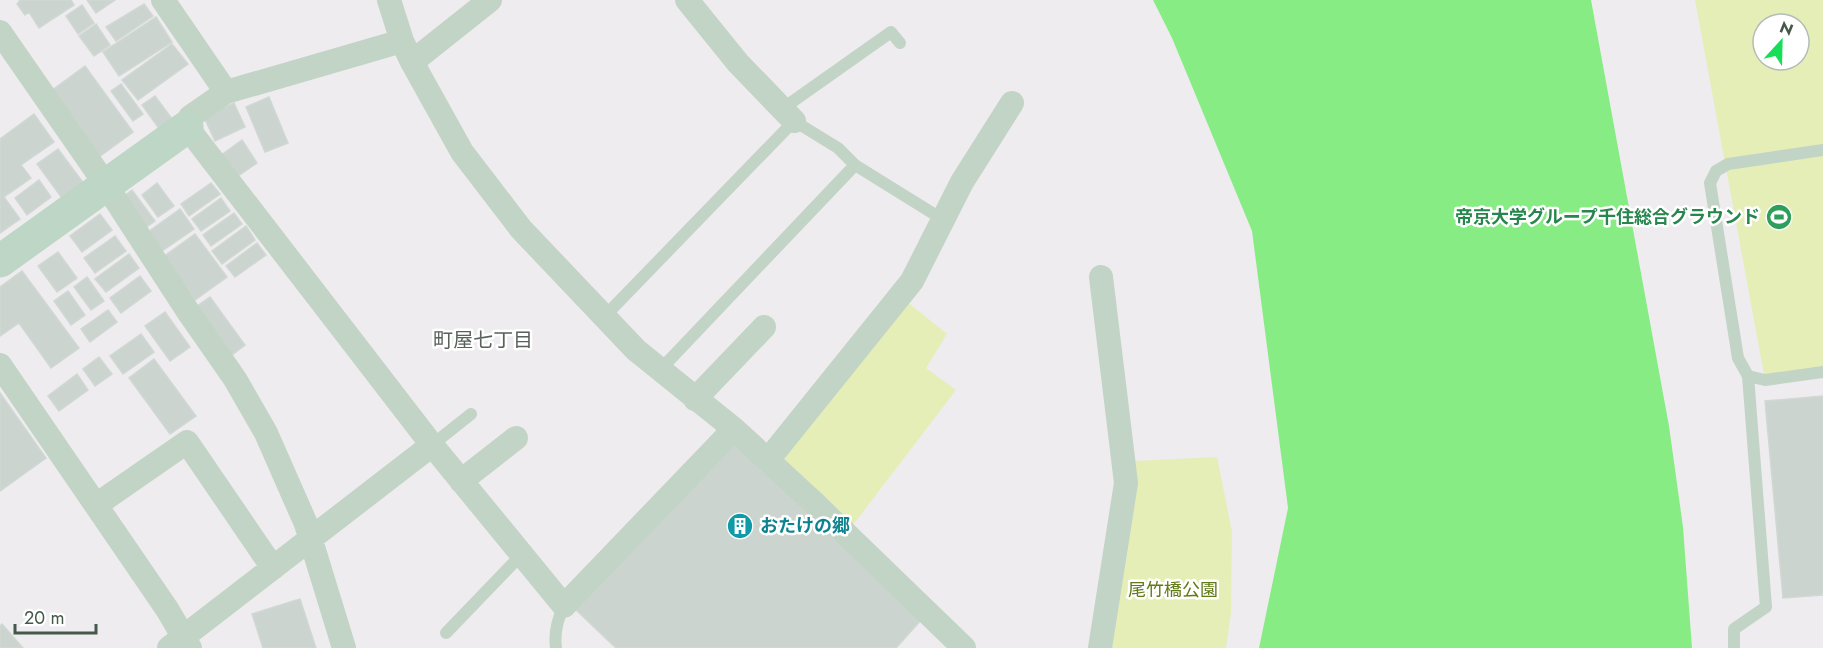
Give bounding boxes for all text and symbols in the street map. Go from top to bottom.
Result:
north arrow [1751,12,1811,72]
text: N [1776,16,1797,42]
sports icon: 帝京大学グループ千住総合グラウンド [1764,202,1794,232]
place label: 帝京大学グループ千住総合グラウンド [1455,204,1760,230]
district label: 町屋七丁目 [433,326,533,355]
building icon: おたけの郷 [725,511,755,541]
place label: おたけの郷 [760,513,850,539]
park label: 尾竹橋公園 [1128,577,1218,603]
scale bar [15,597,96,635]
text: 20 m [24,605,64,631]

